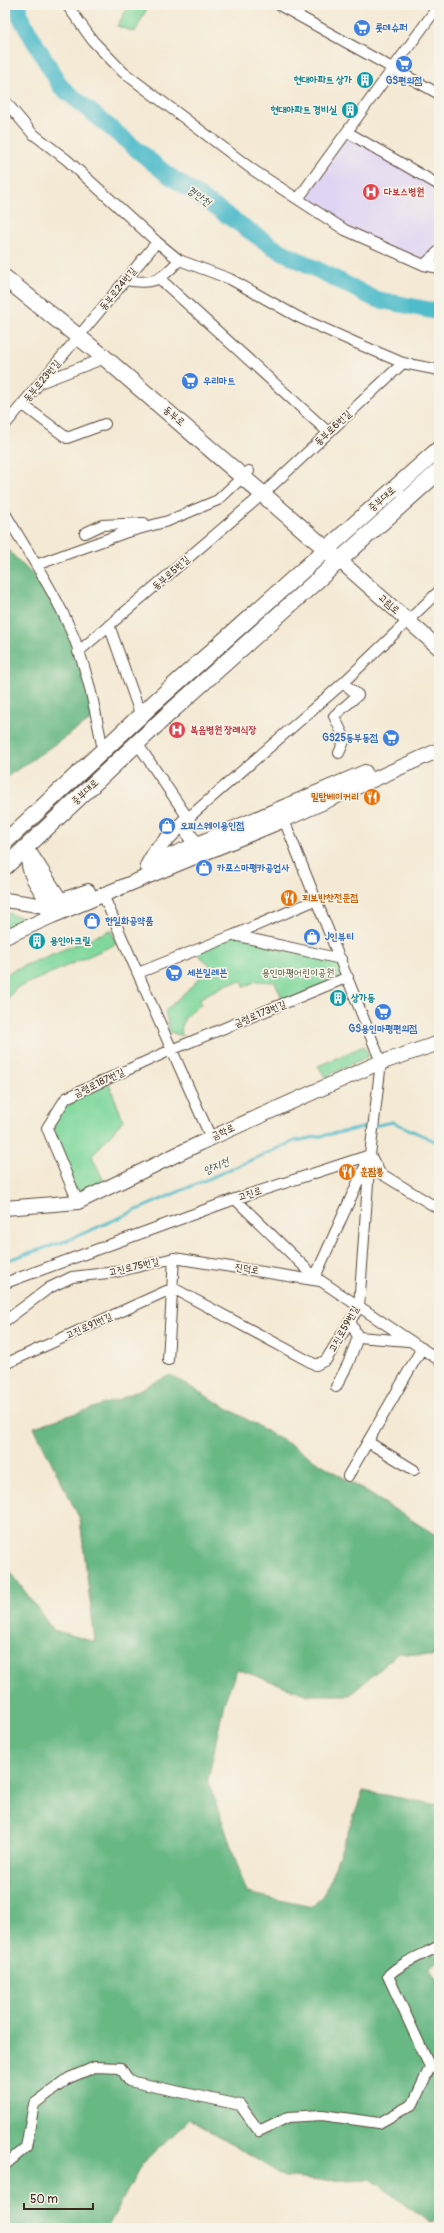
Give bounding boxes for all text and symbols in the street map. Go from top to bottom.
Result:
supermarket icon: 롯데슈퍼 [352,18,372,38]
place label: 롯데슈퍼 [375,22,407,34]
supermarket icon: GS편의점 [394,54,414,74]
building icon: 현대아파트 상가 [355,70,375,90]
place label: 현대아파트 상가 [294,74,352,86]
place label: GS편의점 [386,75,422,87]
building icon: 현대아파트 경비실 [340,100,360,120]
place label: 현대아파트 경비실 [270,104,338,116]
hospital icon: 다보스병원 [361,182,381,202]
water label: 경안천 [184,183,215,210]
place label: 다보스병원 [384,186,424,198]
street label: 동부로24번길 [97,265,139,313]
street label: 동부로23번길 [21,358,63,404]
supermarket icon: 우리마트 [180,371,200,391]
place label: 우리마트 [203,375,235,387]
street label: 동부로 [161,404,187,428]
street label: 동부로6번길 [312,408,354,448]
street label: 중부대로 [366,484,398,514]
street label: 동부로5번길 [150,553,192,593]
street label: 고림로 [376,591,402,617]
hospital icon: 복음병원 장례식장 [167,720,187,740]
place label: 복음병원 장례식장 [190,724,257,736]
supermarket icon: GS25동부동점 [381,728,401,748]
place label: GS25동부동점 [322,732,378,744]
street label: 중부대로 [69,777,101,807]
restaurant icon: 밀탑베이커리 [362,787,382,807]
place label: 밀탑베이커리 [311,791,359,803]
shop icon: 오피스웨이용인점 [157,816,177,836]
place label: 오피스웨이용인점 [180,820,244,832]
shop icon: 카포스마평카공업사 [194,858,214,878]
place label: 카포스마평카공업사 [216,862,289,874]
restaurant icon: 꾀보반찬전문점 [279,888,299,908]
place label: 꾀보반찬전문점 [302,892,358,904]
shop icon: 한일화공약품 [82,911,102,931]
place label: 한일화공약품 [105,915,153,927]
shop icon: J인뷰티 [302,927,322,947]
building icon: 용인아크릴 [27,931,47,951]
place label: J인뷰티 [325,931,354,943]
place label: 용인아크릴 [50,935,91,947]
supermarket icon: 세븐일레븐 [164,963,184,983]
place label: 세븐일레븐 [187,967,227,979]
park label: 용인마평어린이공원 [262,967,334,979]
building icon: 상가동 [328,988,348,1008]
place label: 상가동 [351,992,375,1004]
street label: 금령로173번길 [232,998,288,1030]
supermarket icon: GS용인마평편의점 [373,1002,393,1022]
place label: GS용인마평편의점 [349,1023,417,1035]
street label: 금령로187번길 [72,1066,126,1100]
street label: 금학로 [210,1122,236,1142]
water label: 양지천 [201,1154,232,1177]
restaurant icon: 훈짬뽕 [337,1162,357,1182]
place label: 훈짬뽕 [360,1166,384,1178]
street label: 고진로 [237,1185,263,1203]
street label: 고진로75번길 [108,1255,160,1279]
street label: 진덕로 [234,1261,260,1277]
street label: 고진로59번길 [326,1304,362,1354]
street label: 고진로91번길 [64,1310,114,1342]
scale bar [24,2185,93,2211]
text: 50 m [30,2192,58,2207]

